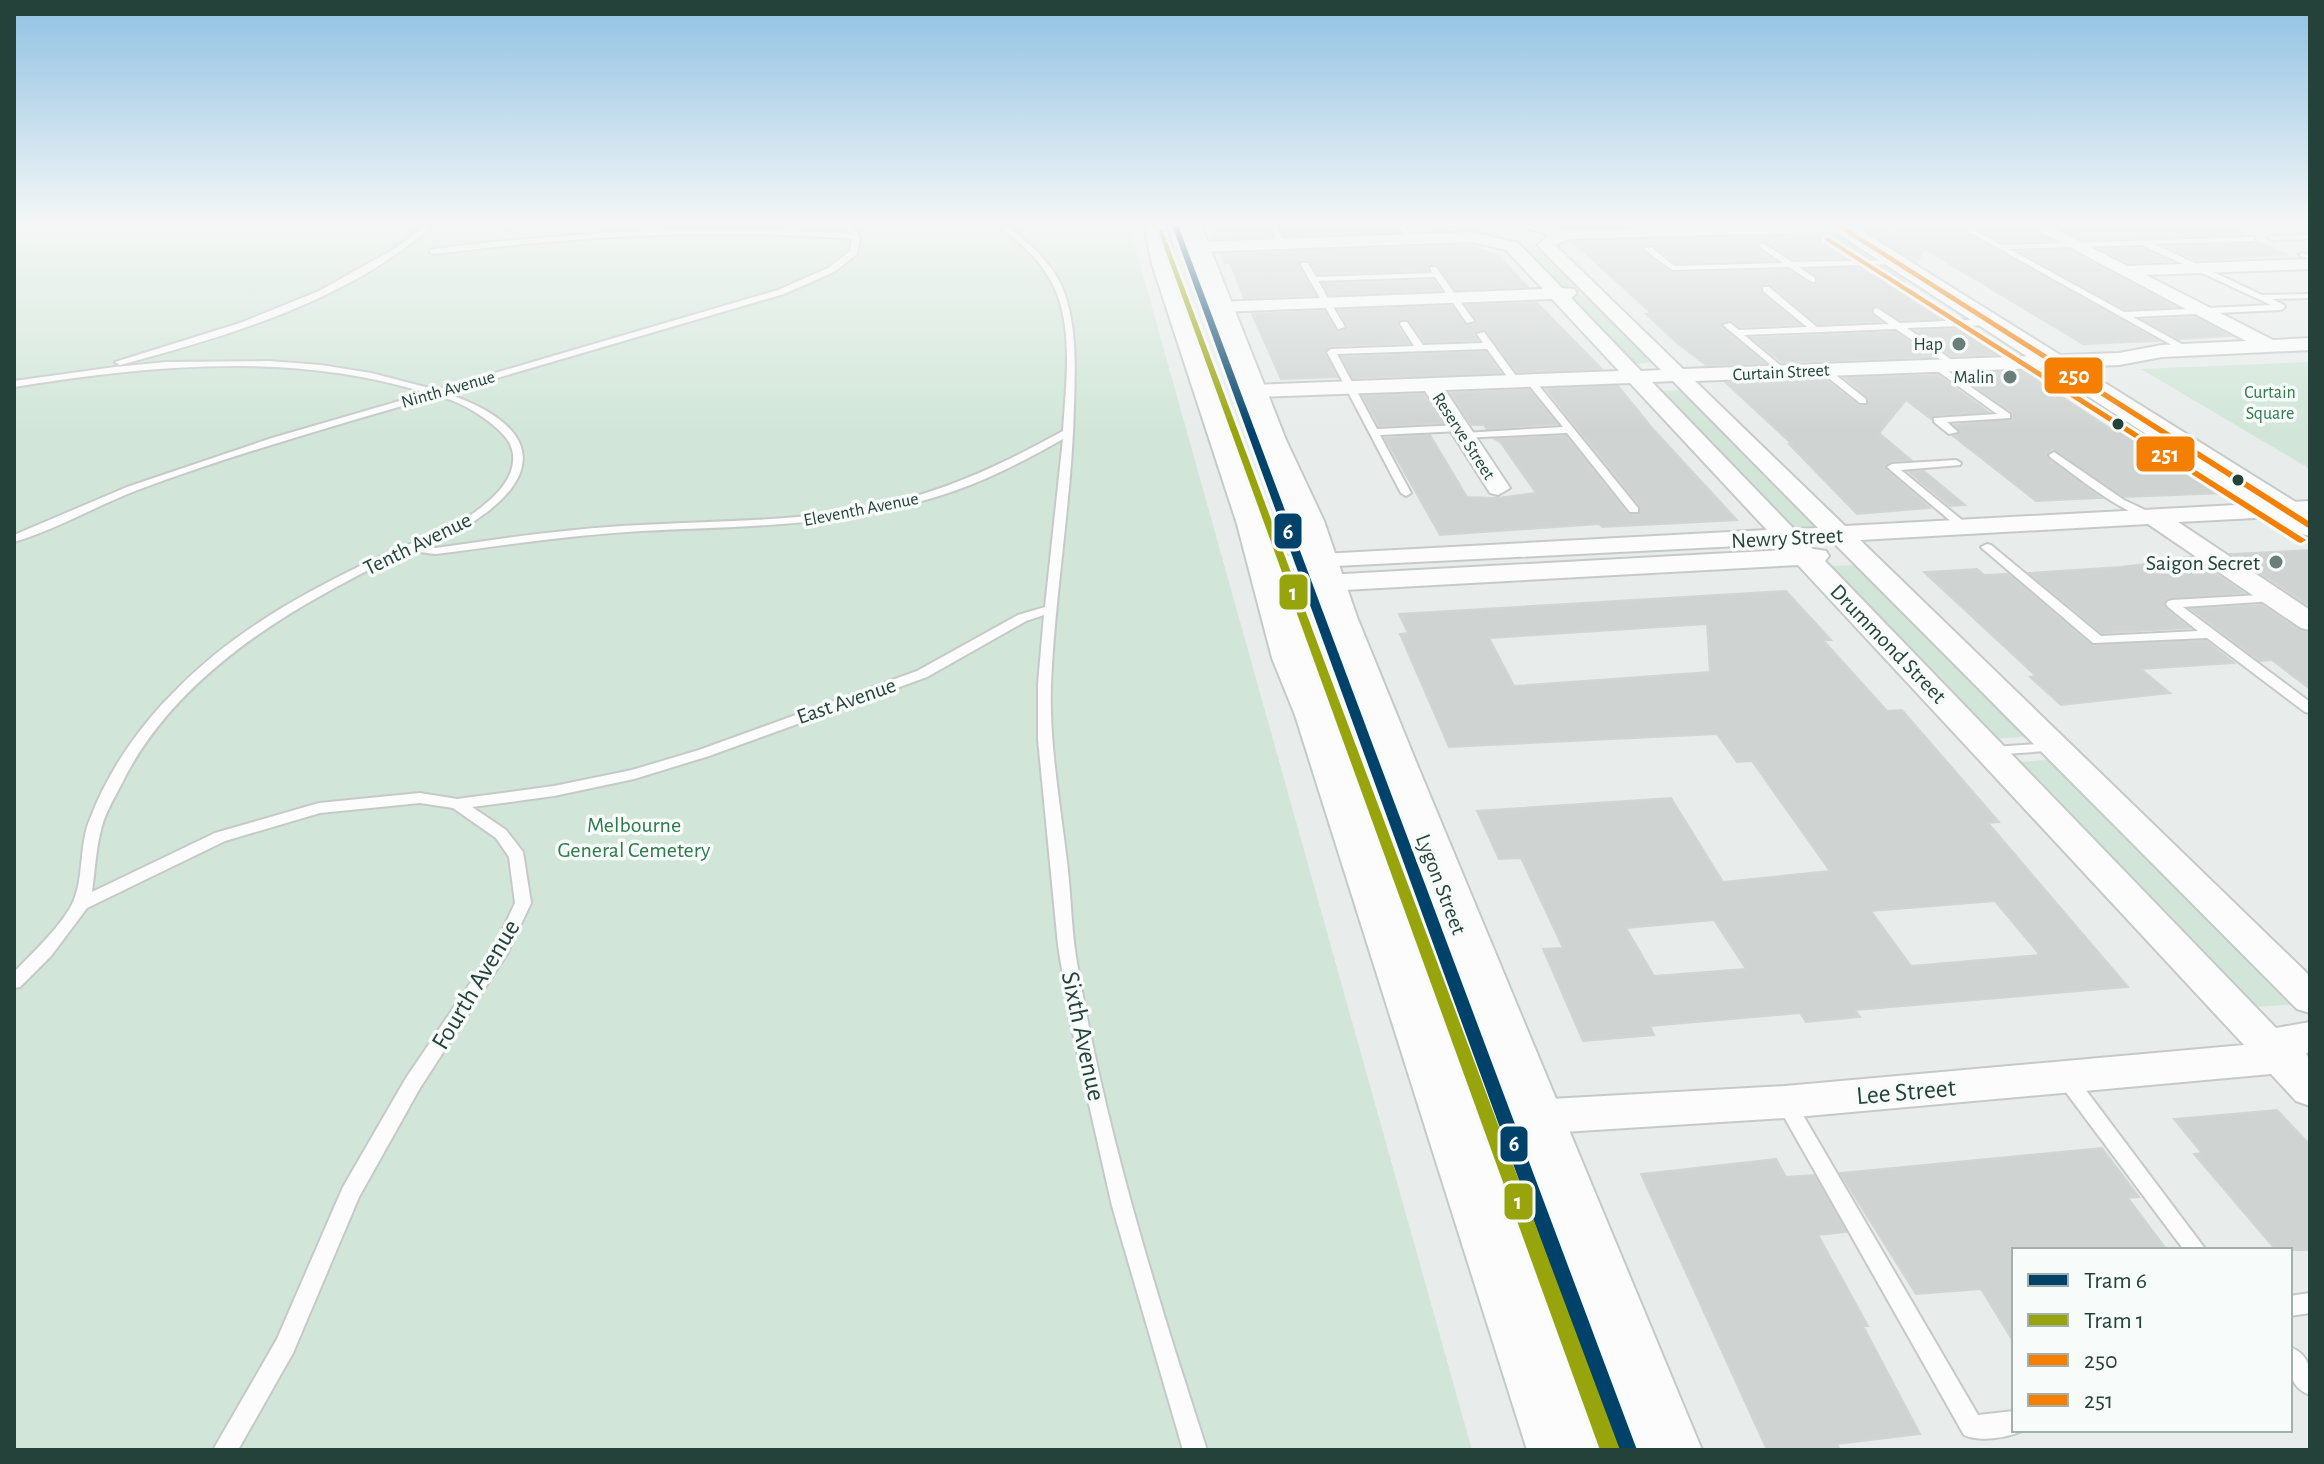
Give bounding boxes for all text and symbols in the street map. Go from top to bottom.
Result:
marker: Hap [1950,335,1968,353]
place label: Hap [1914,336,1943,354]
line badge: 250 [2043,356,2104,395]
street label: Curtain Street [1732,361,1830,385]
text: 250 [2058,365,2090,387]
street label: Ninth Avenue [399,368,497,412]
marker: Malin [2001,368,2019,386]
place label: Malin [1954,369,1994,387]
park label: Curtain Square [2244,384,2296,423]
street label: Reserve Street [1428,390,1498,483]
unlabelled marker [2110,416,2126,432]
line badge: 251 [2135,435,2196,473]
text: 251 [2151,444,2179,466]
unlabelled marker [2230,472,2246,488]
street label: Eleventh Avenue [802,490,920,530]
street label: Tenth Avenue [360,508,475,579]
line badge: 6 [1273,512,1303,550]
text: 6 [1283,521,1293,543]
street label: Newry Street [1731,524,1843,552]
place label: Saigon Secret [2146,552,2260,574]
marker: Saigon Secret [2267,553,2285,571]
line badge: 1 [1278,573,1309,611]
street label: Drummond Street [1826,580,1950,707]
text: 1 [1289,582,1297,604]
street label: East Avenue [794,674,899,728]
park label: Melbourne General Cemetery [557,814,711,861]
street label: Lygon Street [1412,831,1470,938]
street label: Fourth Avenue [427,915,525,1054]
street label: Sixth Avenue [1057,969,1109,1103]
street label: Lee Street [1855,1075,1957,1109]
line badge: 6 [1499,1125,1529,1163]
text: 6 [1509,1133,1519,1155]
line badge: 1 [1503,1182,1534,1221]
text: 1 [1514,1191,1522,1213]
legend [2012,1248,2292,1432]
text: Tram 6 [2084,1269,2147,1293]
text: Tram 1 [2084,1309,2144,1333]
text: 250 [2084,1349,2118,1373]
text: 251 [2084,1389,2113,1413]

